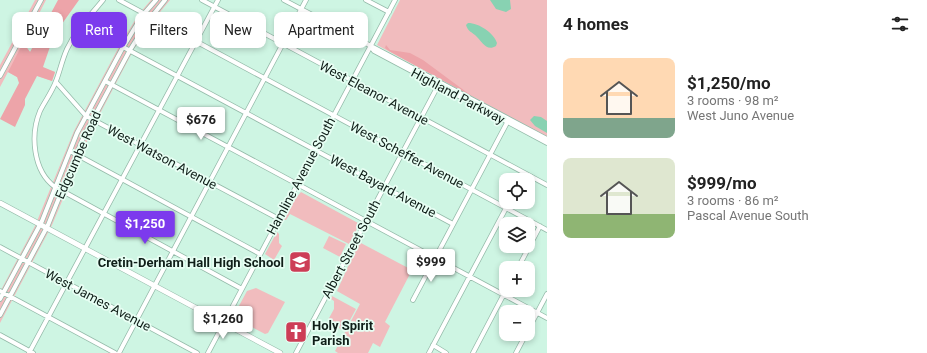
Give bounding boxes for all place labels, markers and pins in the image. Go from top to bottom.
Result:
pin: $676 [177,107,225,141]
pin: $1,250 [112,211,178,245]
school or university icon: Cretin-Derham Hall High School [287,249,313,275]
pin: $999 [407,249,455,283]
place label: Cretin-Derham Hall High School [98,255,284,270]
pin: $1,260 [190,306,256,340]
place label: Holy Spirit Parish [312,318,374,348]
church icon: Holy Spirit Parish [283,319,309,345]

